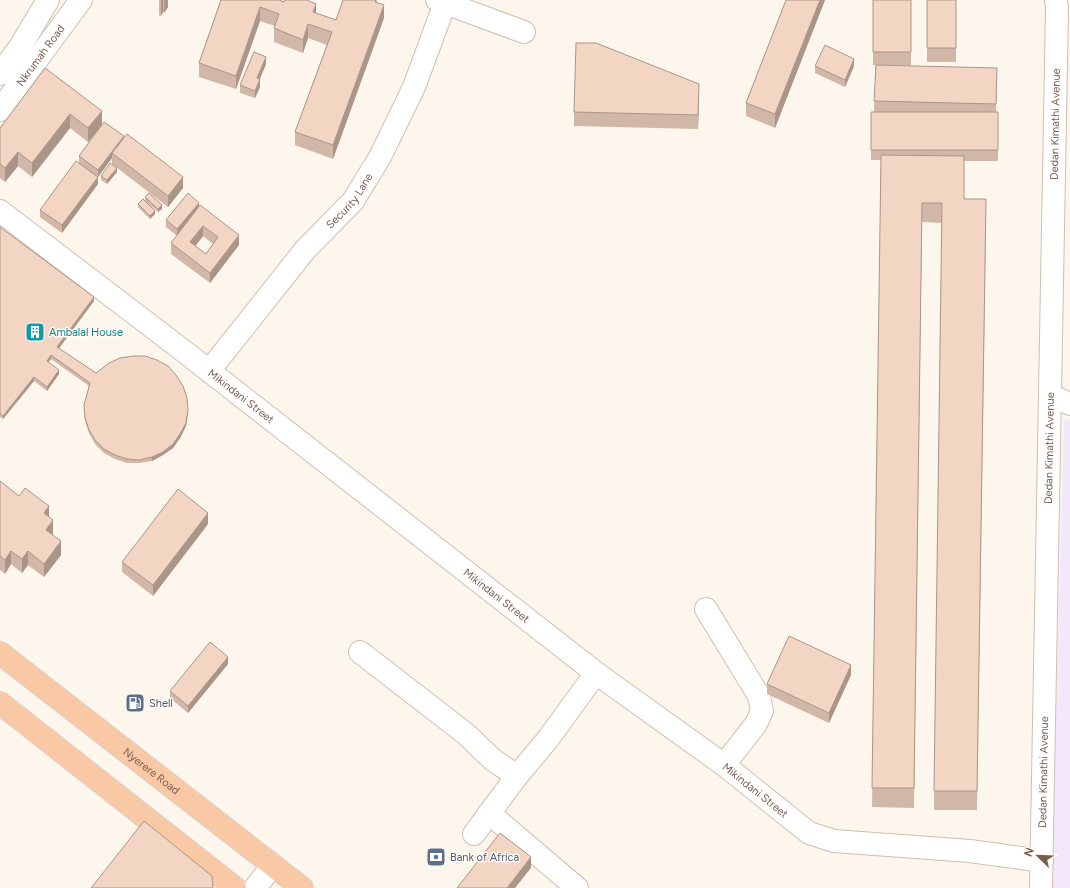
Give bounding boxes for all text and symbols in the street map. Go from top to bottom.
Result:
street label: Nkrumah Road [13,22,67,88]
street label: Dedan Kimathi Avenue [1047,68,1062,180]
street label: Security Lane [323,171,375,231]
building icon: Ambalal House [24,321,46,343]
place label: Ambalal House [49,326,123,339]
street label: Mikindani Street [206,366,277,426]
street label: Dedan Kimathi Avenue [1041,392,1057,504]
street label: Mikindani Street [461,566,532,625]
fuel station icon: Shell [124,692,146,714]
place label: Shell [149,697,173,710]
street label: Dedan Kimathi Avenue [1036,716,1051,828]
street label: Nyerere Road [121,745,182,797]
street label: Mikindani Street [720,760,791,820]
north arrow [1018,836,1058,876]
bank icon: Bank of Africa [425,846,447,868]
text: N [1022,846,1037,859]
place label: Bank of Africa [450,851,519,864]

